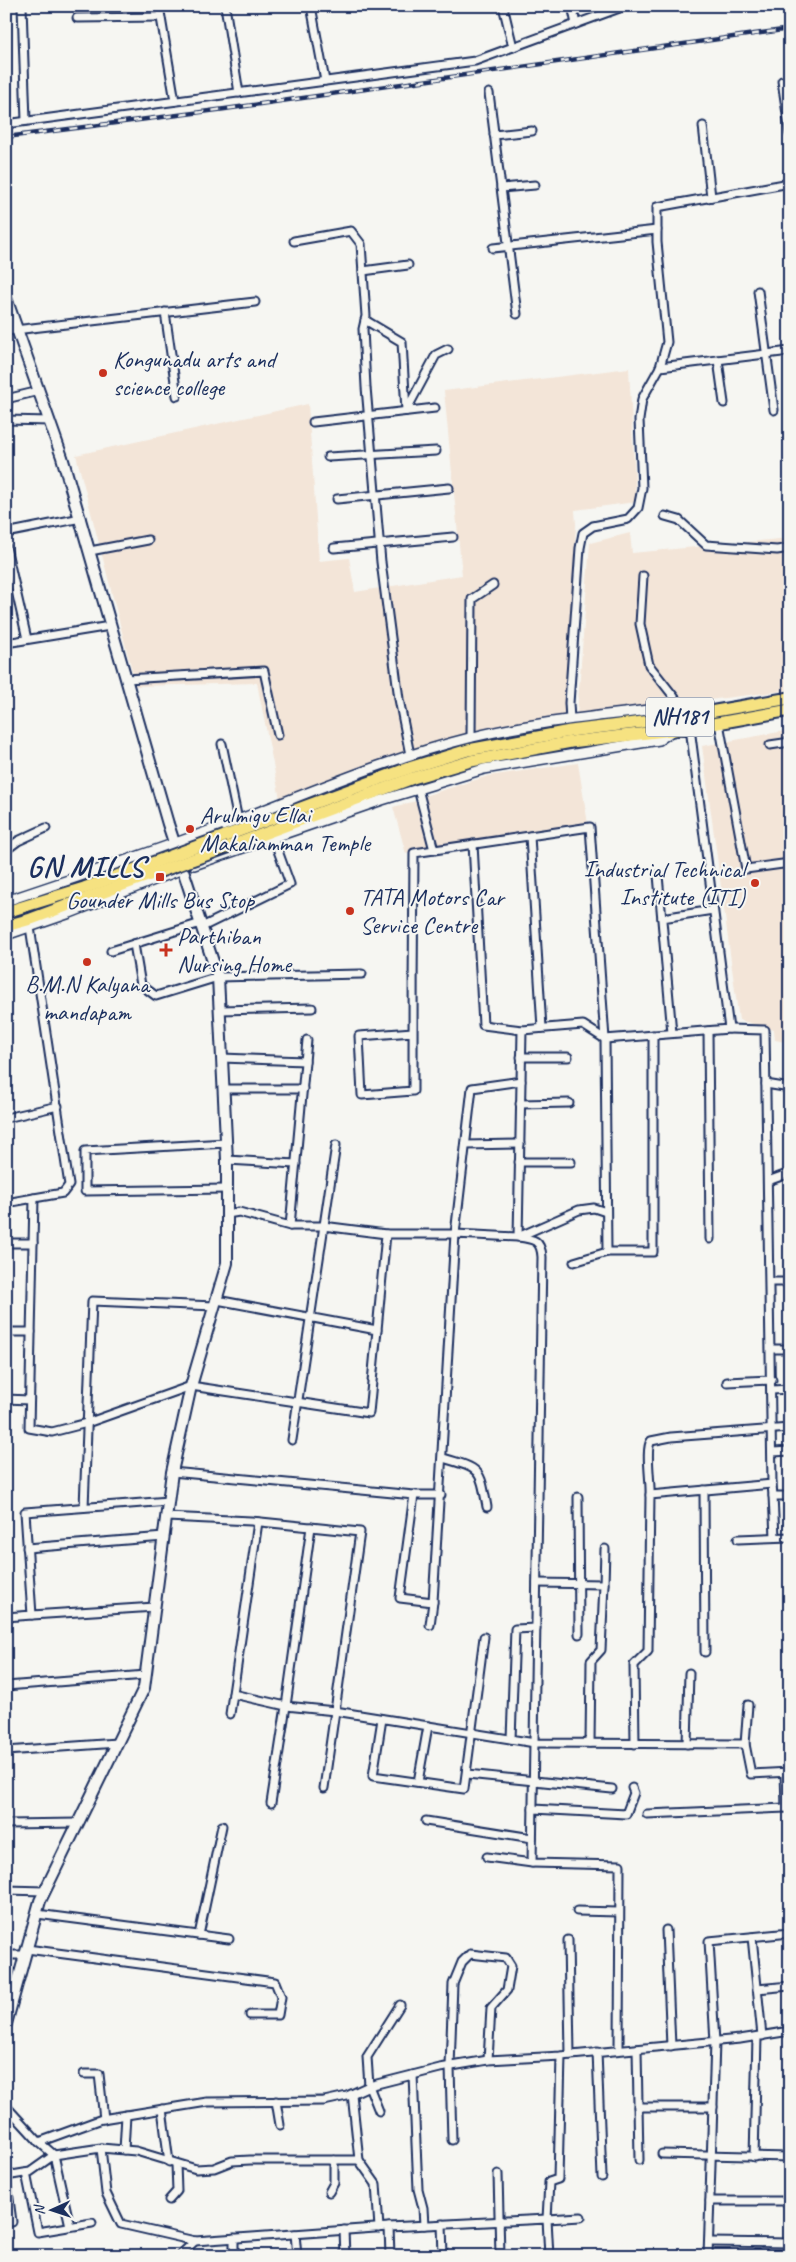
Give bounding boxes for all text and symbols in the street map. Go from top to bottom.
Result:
place label: Kongunadu arts and science college [113,344,279,402]
marker: Kongunadu arts and science college [97,367,109,379]
road number: NH181 [646,698,714,736]
place label: Arulmigu Ellai Makaliamman Temple [200,800,372,858]
marker: Arulmigu Ellai Makaliamman Temple [184,823,196,835]
district label: GN MILLS [27,848,150,885]
place label: Industrial Technical Institute (ITI) [584,854,749,912]
marker: Gounder Mills Bus Stop [154,871,166,883]
marker: Industrial Technical Institute (ITI) [749,877,761,889]
place label: TATA Motors Car Service Centre [360,882,506,940]
place label: Gounder Mills Bus Stop [66,885,256,915]
marker: TATA Motors Car Service Centre [344,905,356,917]
place label: Parthiban Nursing Home [177,921,293,979]
marker: Parthiban Nursing Home [159,943,173,957]
marker: B.M.N Kalyana mandapam [81,956,93,968]
place label: B.M.N Kalyana mandapam [25,969,151,1027]
north arrow [28,2184,78,2234]
text: N [31,2204,48,2215]

